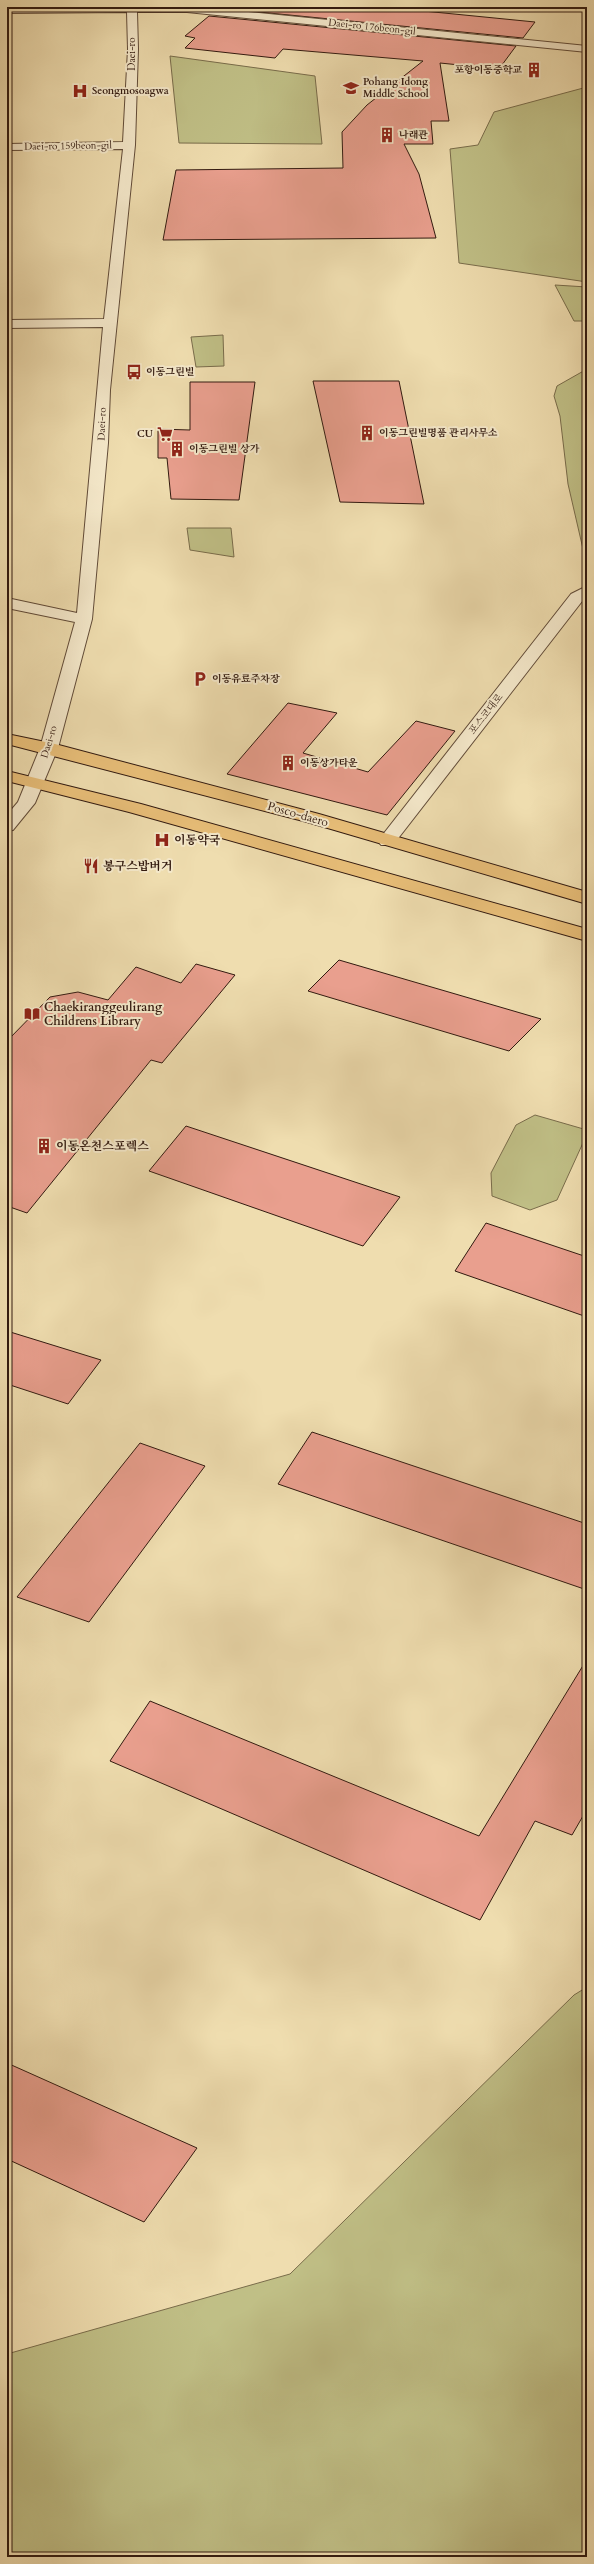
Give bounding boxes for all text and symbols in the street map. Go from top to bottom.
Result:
street label: Daei-ro 176beon-gil [328,15,417,39]
street label: Daei-ro [125,37,139,71]
building icon: 포항이동중학교 [525,61,543,79]
place label: 포항이동중학교 [454,63,522,77]
place label: Pohang Idong Middle School [363,75,429,101]
school or university icon: Pohang Idong Middle School [342,79,360,97]
hospital icon: Seongmosoagwa [71,82,89,100]
place label: Seongmosoagwa [92,84,169,98]
building icon: 나래관 [378,126,396,144]
place label: 나래관 [399,128,428,142]
street label: Daei-ro 159beon-gil [24,138,112,154]
bus stop icon: 이동그린빌 [125,363,143,381]
place label: 이동그린빌 [146,365,194,379]
street label: Daei-ro [94,407,110,441]
building icon: 이동그린빌명품 관리사무소 [358,424,376,442]
supermarket icon: CU [156,425,174,443]
place label: 이동그린빌명품 관리사무소 [379,426,498,440]
place label: CU [137,427,154,441]
building icon: 이동그린빌 상가 [168,440,186,458]
place label: 이동그린빌 상가 [189,442,260,456]
parking icon: 이동유료주차장 [191,670,209,688]
place label: 이동유료주차장 [212,672,280,686]
street label: 포스코대로 [466,690,507,737]
street label: Daei-ro [37,723,61,760]
building icon: 이동상가타운 [279,754,297,772]
place label: 이동상가타운 [300,756,358,770]
street label: Posco-daero [266,798,331,830]
hospital icon: 이동약국 [153,831,171,849]
place label: 이동약국 [174,832,221,848]
restaurant icon: 봉구스밥버거 [82,857,100,875]
place label: 봉구스밥버거 [103,858,173,874]
place label: Chaekiranggeulirang Childrens Library [44,999,163,1029]
library icon: Chaekiranggeulirang Childrens Library [23,1005,41,1023]
building icon: 이동온천스포렉스 [35,1137,53,1155]
place label: 이동온천스포렉스 [56,1138,149,1154]

